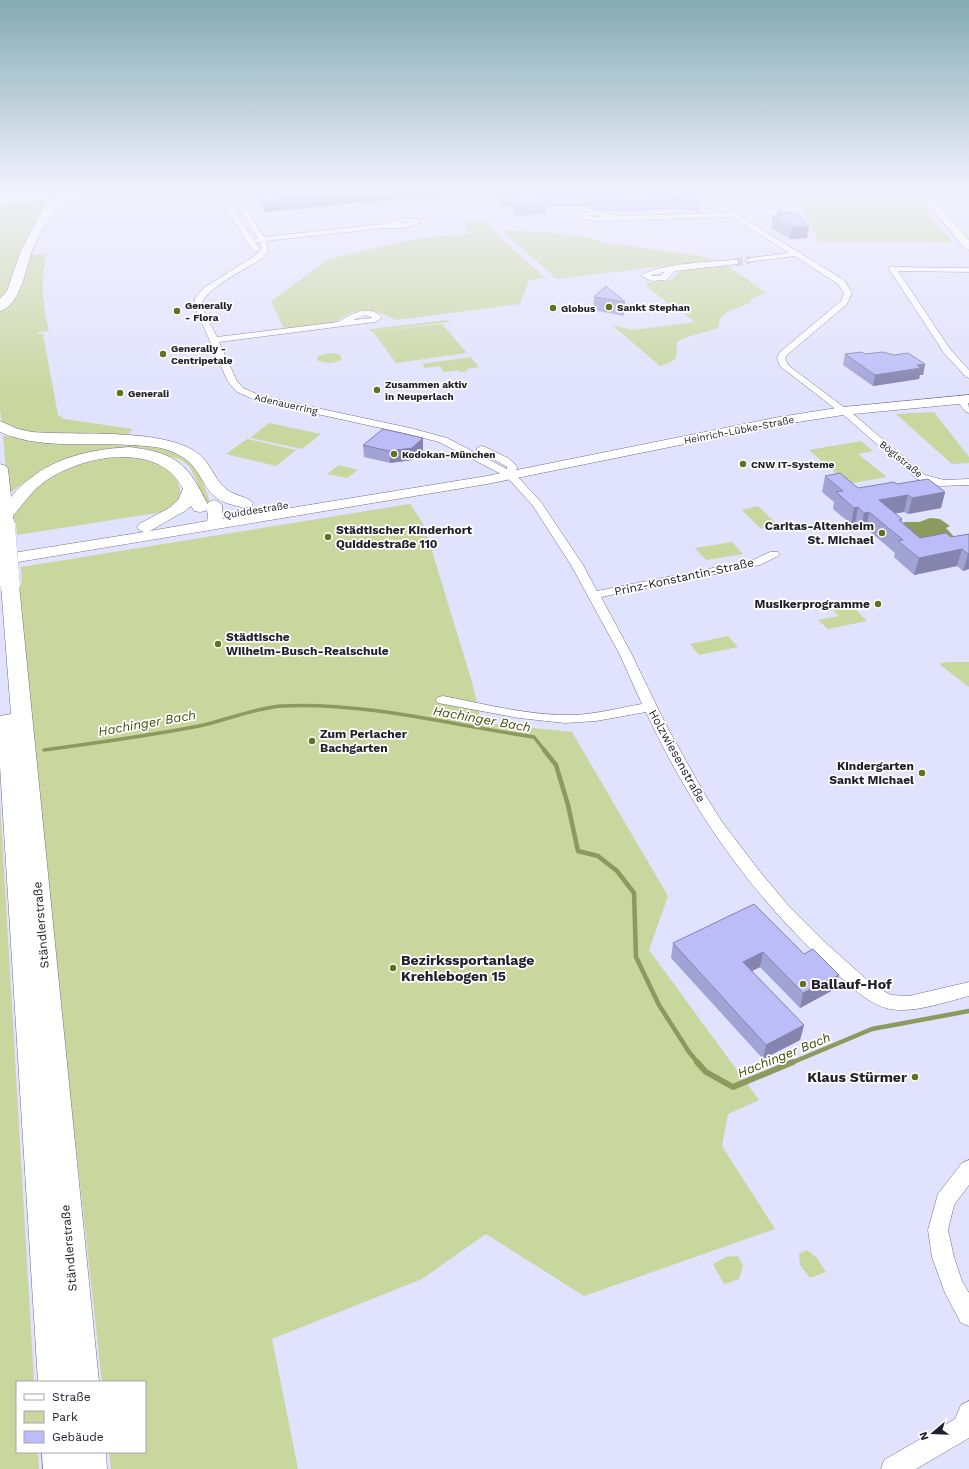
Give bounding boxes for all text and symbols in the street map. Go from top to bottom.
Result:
place label: Generally - Flora [185,300,232,323]
marker: Sankt Stephan [604,302,614,312]
place label: Sankt Stephan [617,302,690,313]
marker: Globus [548,303,558,313]
place label: Globus [561,303,596,314]
marker: Generally - Flora [172,306,182,316]
place label: Generally - Centripetale [171,343,233,366]
marker: Generally - Centripetale [158,349,168,359]
place label: Zusammen aktiv in Neuperlach [385,379,468,402]
marker: Zusammen aktiv in Neuperlach [372,385,382,395]
marker: Generali [115,388,125,398]
place label: Generali [128,388,169,399]
street label: Adenauerring [253,391,319,417]
street label: Heinrich-Lübke-Straße [683,414,795,446]
street label: Böglstraße [877,438,925,480]
marker: Kodokan-München [389,449,399,459]
place label: Kodokan-München [402,449,496,460]
marker: CNW IT-Systeme [738,459,748,469]
place label: CNW IT-Systeme [751,459,835,470]
street label: Quiddestraße [223,499,289,521]
place label: Caritas-Altenheim St. Michael [765,519,874,547]
place label: Städtischer Kinderhort Quiddestraße 110 [336,523,473,551]
marker: Caritas-Altenheim St. Michael [877,528,887,538]
marker: Städtischer Kinderhort Quiddestraße 110 [323,532,333,542]
street label: Prinz-Konstantin-Straße [613,555,755,599]
place label: Musikerprogramme [755,597,870,611]
marker: Musikerprogramme [873,599,883,609]
place label: Städtische Wilhelm-Busch-Realschule [226,630,389,658]
marker: Städtische Wilhelm-Busch-Realschule [213,639,223,649]
water label: Hachinger Bach [432,703,532,735]
water label: Hachinger Bach [97,707,197,739]
street label: Holzwiesenstraße [646,707,708,805]
place label: Zum Perlacher Bachgarten [320,727,408,755]
marker: Zum Perlacher Bachgarten [307,736,317,746]
place label: Kindergarten Sankt Michael [829,759,914,787]
marker: Kindergarten Sankt Michael [917,768,927,778]
street label: Ständlerstraße [30,881,52,969]
place label: Bezirkssportanlage Krehlebogen 15 [401,952,534,984]
marker: Bezirkssportanlage Krehlebogen 15 [388,963,398,973]
place label: Ballauf-Hof [811,976,892,992]
marker: Ballauf-Hof [798,979,808,989]
water label: Hachinger Bach [735,1029,833,1080]
place label: Klaus Stürmer [807,1069,907,1085]
marker: Klaus Stürmer [910,1072,920,1082]
street label: Ständlerstraße [58,1204,80,1292]
legend [16,1381,146,1453]
text: Straße [52,1390,91,1404]
text: Park [52,1410,78,1424]
north arrow [913,1413,953,1453]
text: Gebäude [52,1430,104,1444]
text: N [917,1430,931,1442]

